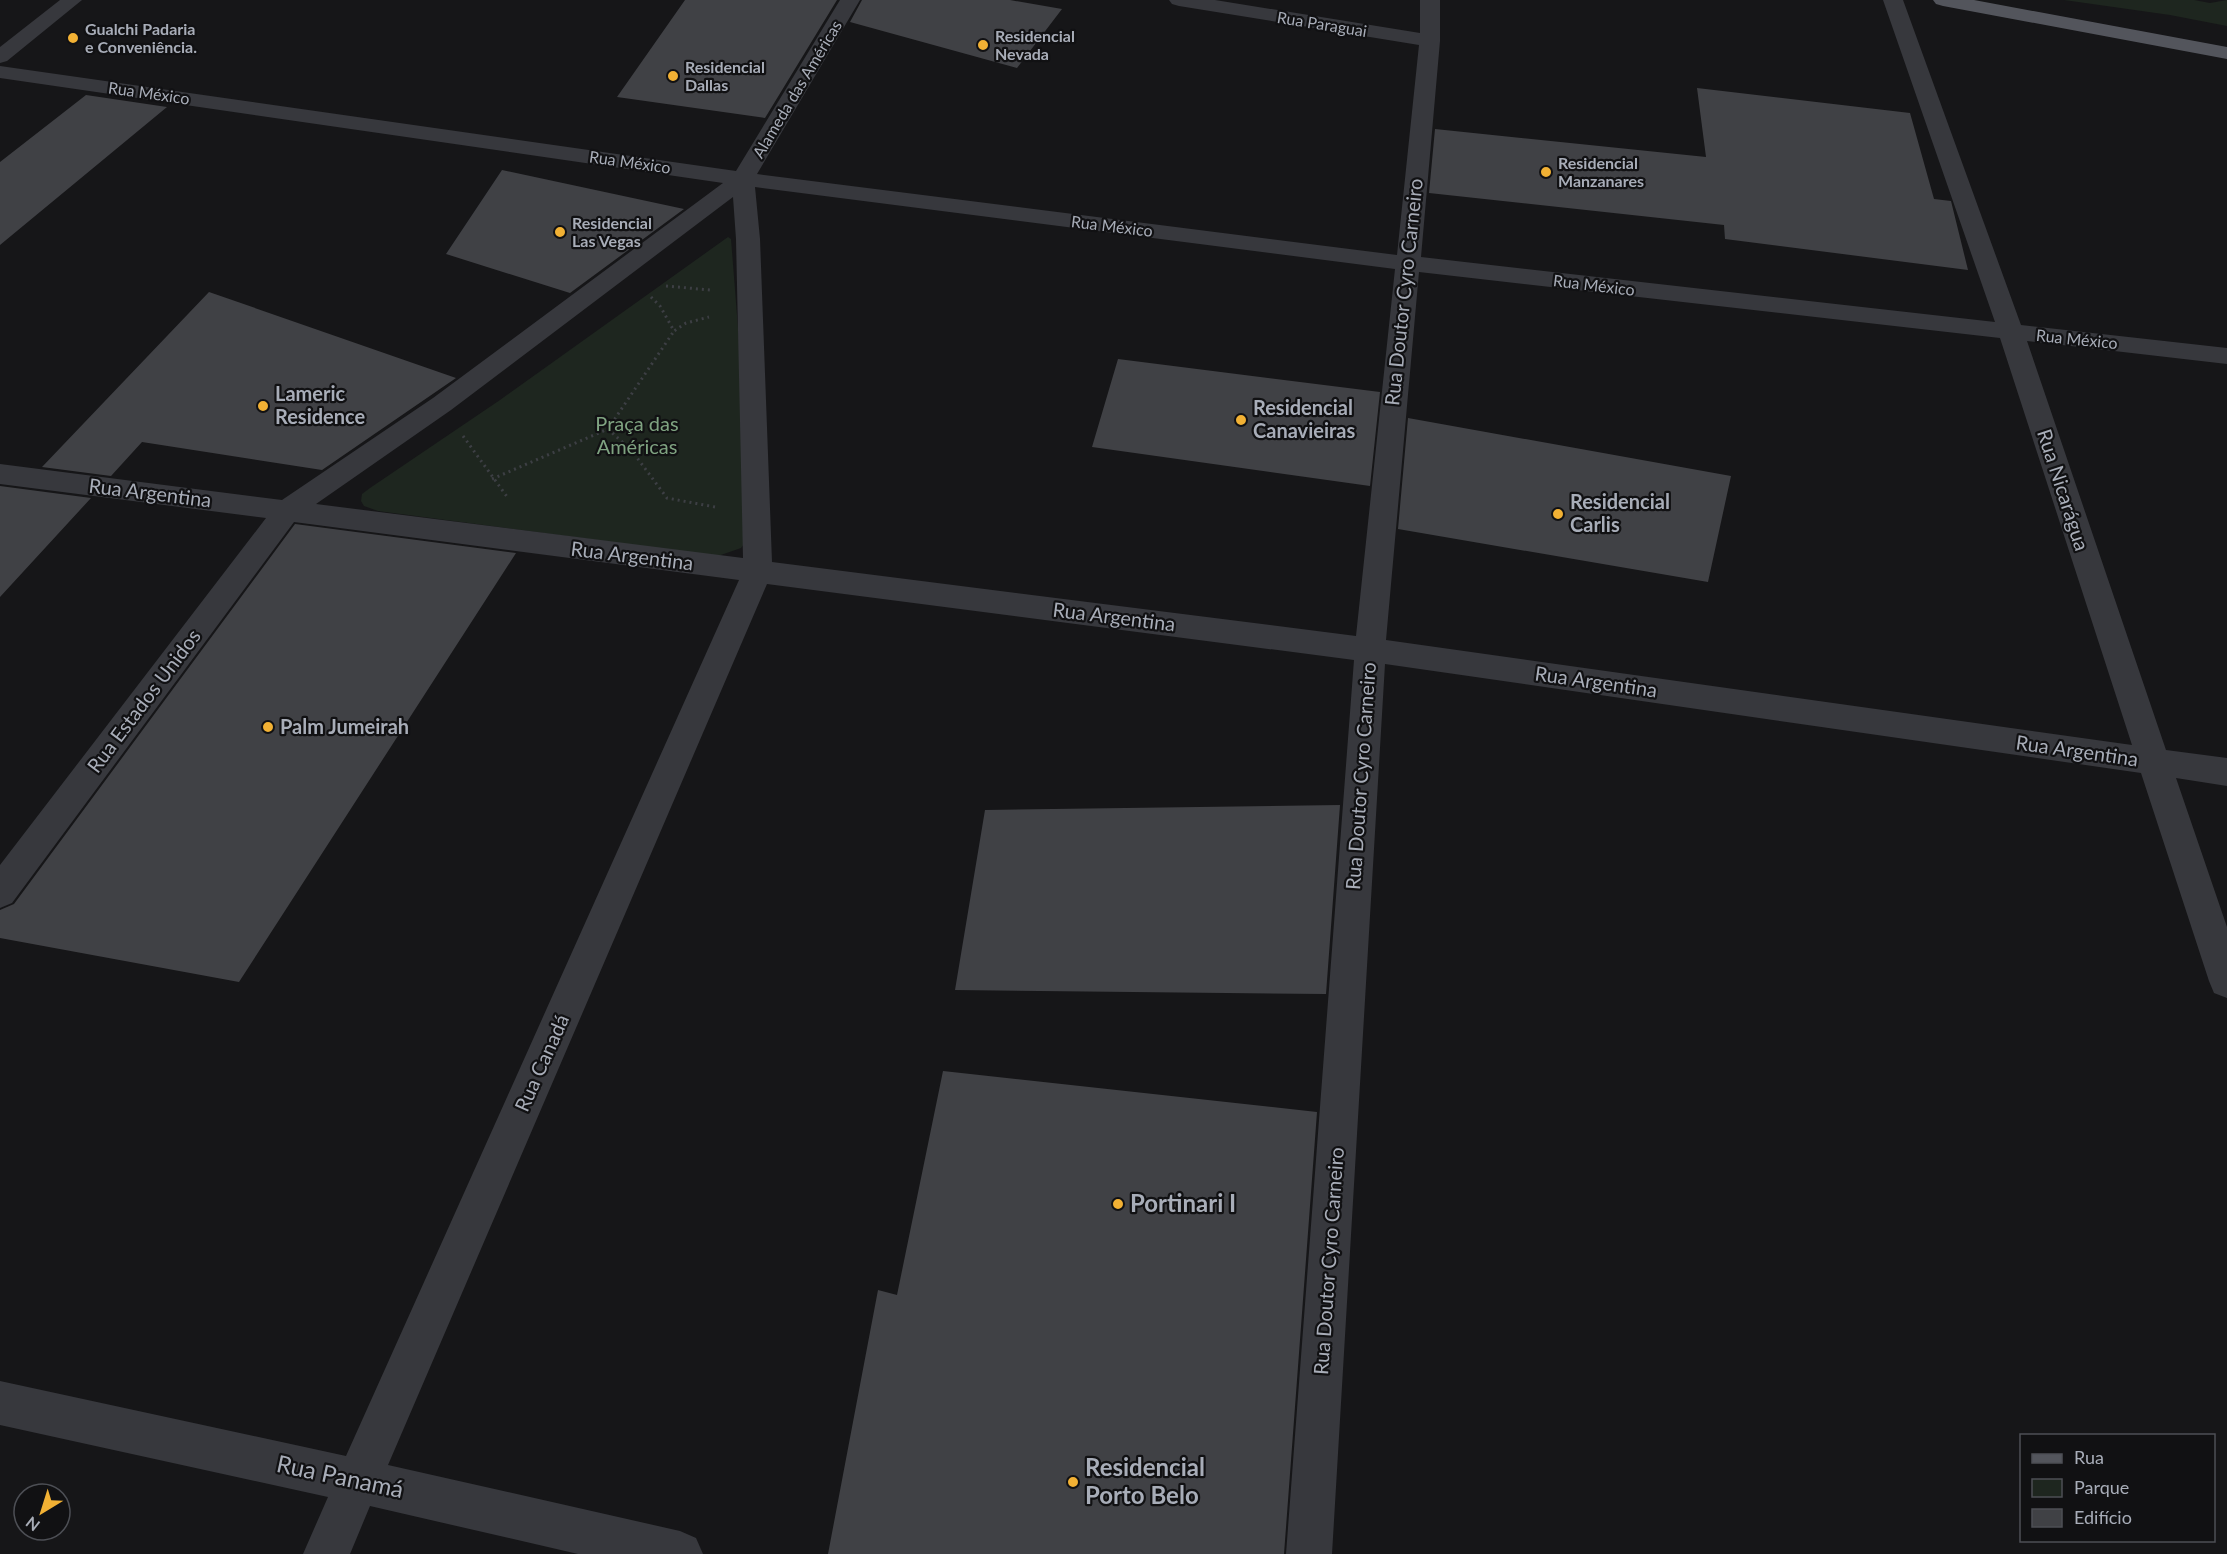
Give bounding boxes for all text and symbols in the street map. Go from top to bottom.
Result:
street label: Rua Paraguai [1276,7,1368,40]
street label: Alameda das Américas [748,16,845,161]
place label: Gualchi Padaria e Conveniência. [85,19,197,56]
place label: Residencial Nevada [995,26,1075,63]
marker: Gualchi Padaria e Conveniência. [66,31,80,45]
marker: Residencial Nevada [976,38,990,52]
place label: Residencial Dallas [685,57,765,94]
marker: Residencial Dallas [666,69,680,83]
street label: Rua México [107,77,191,108]
street label: Rua México [588,146,672,177]
place label: Residencial Manzanares [1558,153,1644,190]
marker: Residencial Manzanares [1539,165,1553,179]
street label: Rua Doutor Cyro Carneiro [1379,177,1427,407]
street label: Rua México [1070,211,1154,240]
place label: Residencial Las Vegas [572,213,652,250]
marker: Residencial Las Vegas [553,225,567,239]
street label: Rua México [1552,270,1636,299]
street label: Rua México [2035,325,2119,352]
place label: Lameric Residence [275,381,366,428]
place label: Residencial Canavieiras [1253,395,1355,442]
marker: Lameric Residence [256,399,270,413]
park label: Praça das Américas [595,411,679,458]
marker: Residencial Canavieiras [1234,413,1248,427]
street label: Rua Nicarágua [2033,426,2095,553]
street label: Rua Argentina [87,473,213,511]
place label: Residencial Carlis [1570,489,1670,536]
marker: Residencial Carlis [1551,507,1565,521]
street label: Rua Argentina [569,536,695,574]
street label: Rua Argentina [1051,597,1177,635]
street label: Rua Estados Unidos [81,624,205,777]
street label: Rua Doutor Cyro Carneiro [1340,661,1380,891]
street label: Rua Argentina [1533,661,1659,701]
place label: Palm Jumeirah [280,714,409,738]
marker: Palm Jumeirah [261,720,275,734]
street label: Rua Argentina [2014,730,2140,770]
street label: Rua Canadá [509,1010,573,1115]
street label: Rua Doutor Cyro Carneiro [1308,1146,1348,1376]
place label: Portinari I [1130,1188,1236,1217]
marker: Portinari I [1111,1197,1125,1211]
legend [2020,1434,2215,1542]
text: Rua [2074,1446,2104,1468]
street label: Rua Panamá [274,1448,406,1503]
place label: Residencial Porto Belo [1085,1452,1205,1509]
marker: Residencial Porto Belo [1066,1475,1080,1489]
text: Parque [2074,1476,2129,1498]
north arrow [12,1482,72,1542]
text: Edifício [2074,1506,2132,1528]
text: N [22,1513,43,1535]

